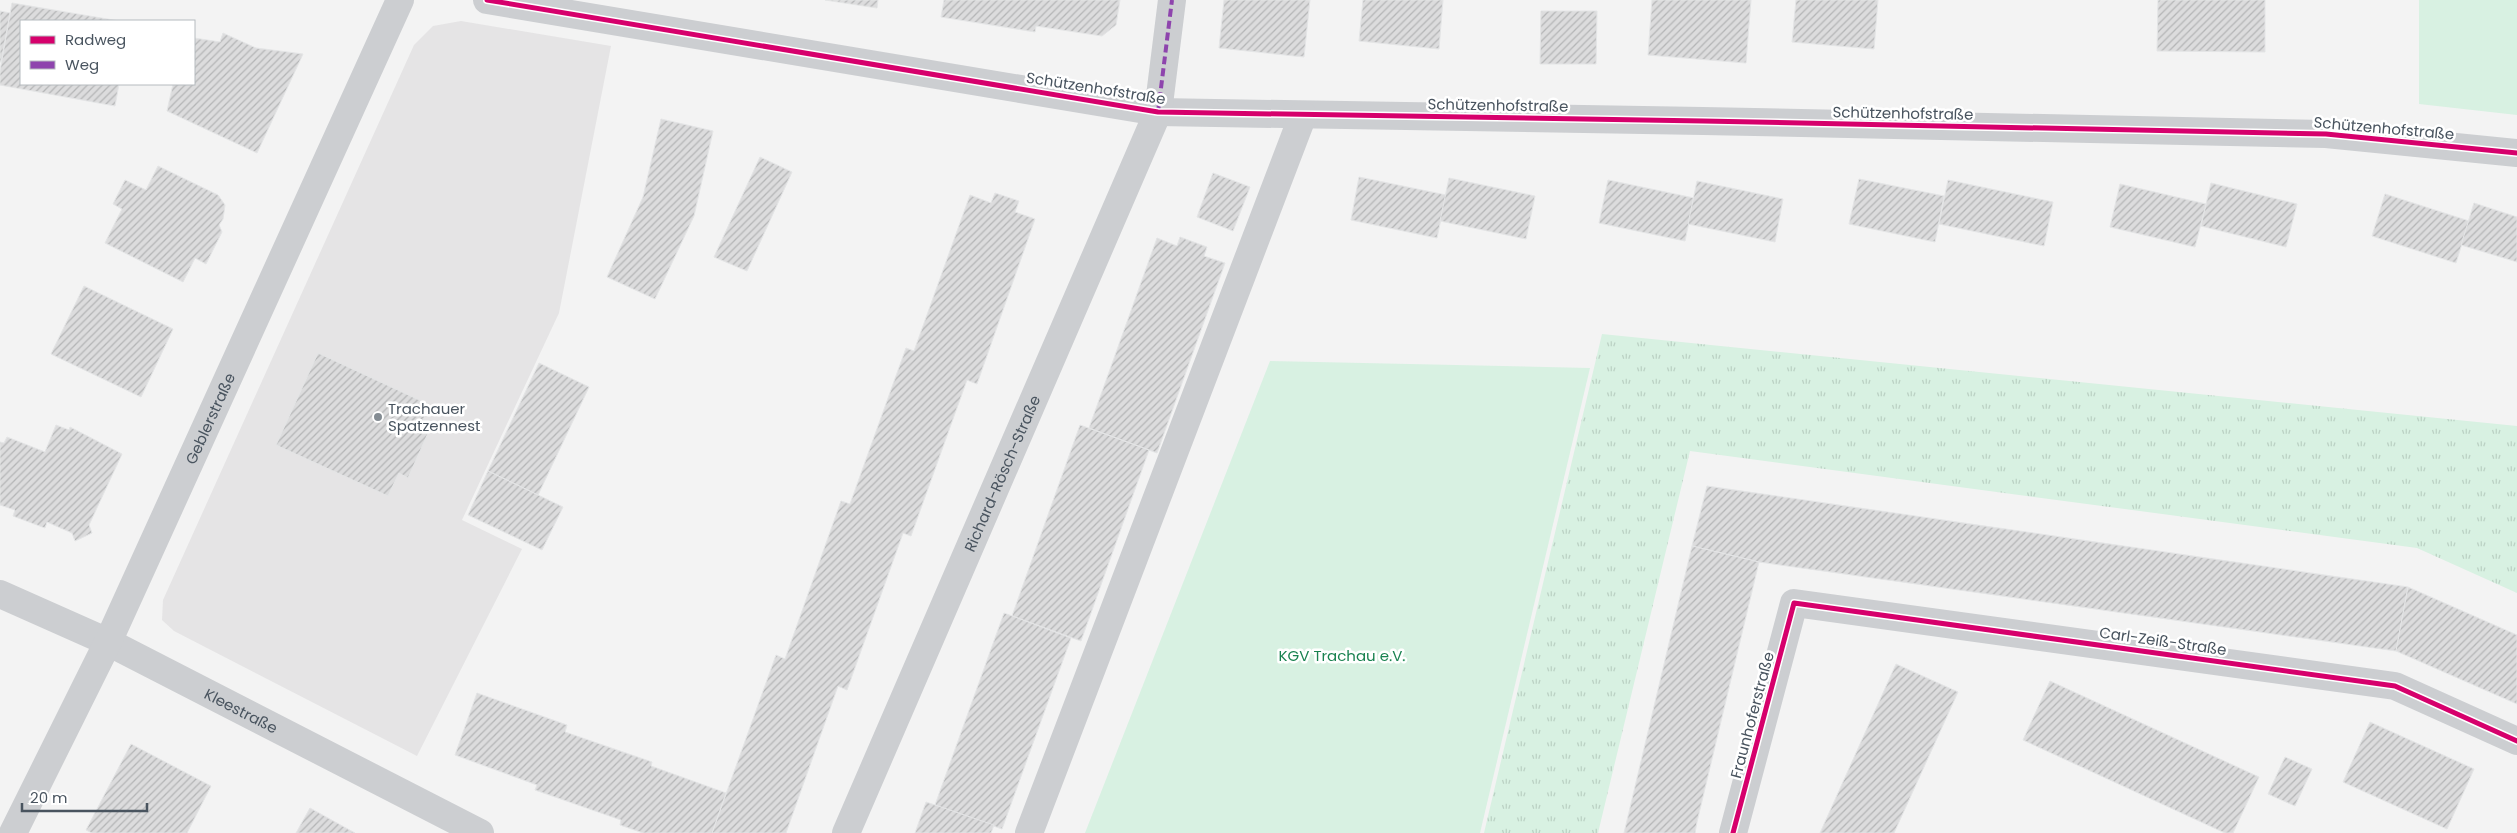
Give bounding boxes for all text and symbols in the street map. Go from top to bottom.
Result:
legend [20,20,195,85]
text: Radweg [65,29,126,50]
text: Weg [65,54,99,75]
street label: Schützenhofstraße [1025,67,1167,109]
street label: Schützenhofstraße [1427,93,1569,117]
street label: Schützenhofstraße [1832,101,1974,125]
street label: Schützenhofstraße [2313,111,2455,145]
street label: Geblerstraße [180,369,240,467]
street label: Richard-Rösch-Straße [959,392,1045,555]
place label: Trachauer Spatzennest [388,398,480,436]
marker: Trachauer Spatzennest [372,411,384,423]
street label: Carl-Zeiß-Straße [2098,622,2228,660]
park label: KGV Trachau e.V. [1279,645,1405,666]
street label: Fraunhoferstraße [1725,649,1779,781]
street label: Kleestraße [201,683,282,738]
scale bar [22,780,148,812]
text: 20 m [30,787,68,808]

